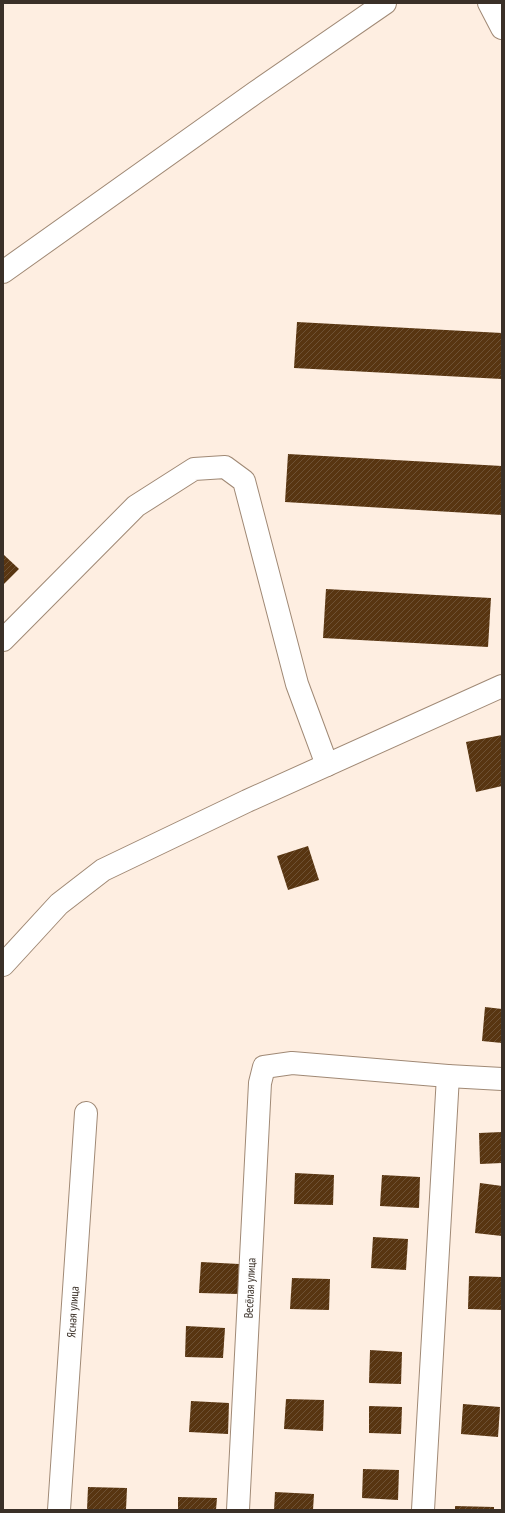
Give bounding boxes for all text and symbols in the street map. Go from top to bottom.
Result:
street label: Весёлая улица [240,1257,259,1319]
street label: Ясная улица [63,1286,82,1338]

